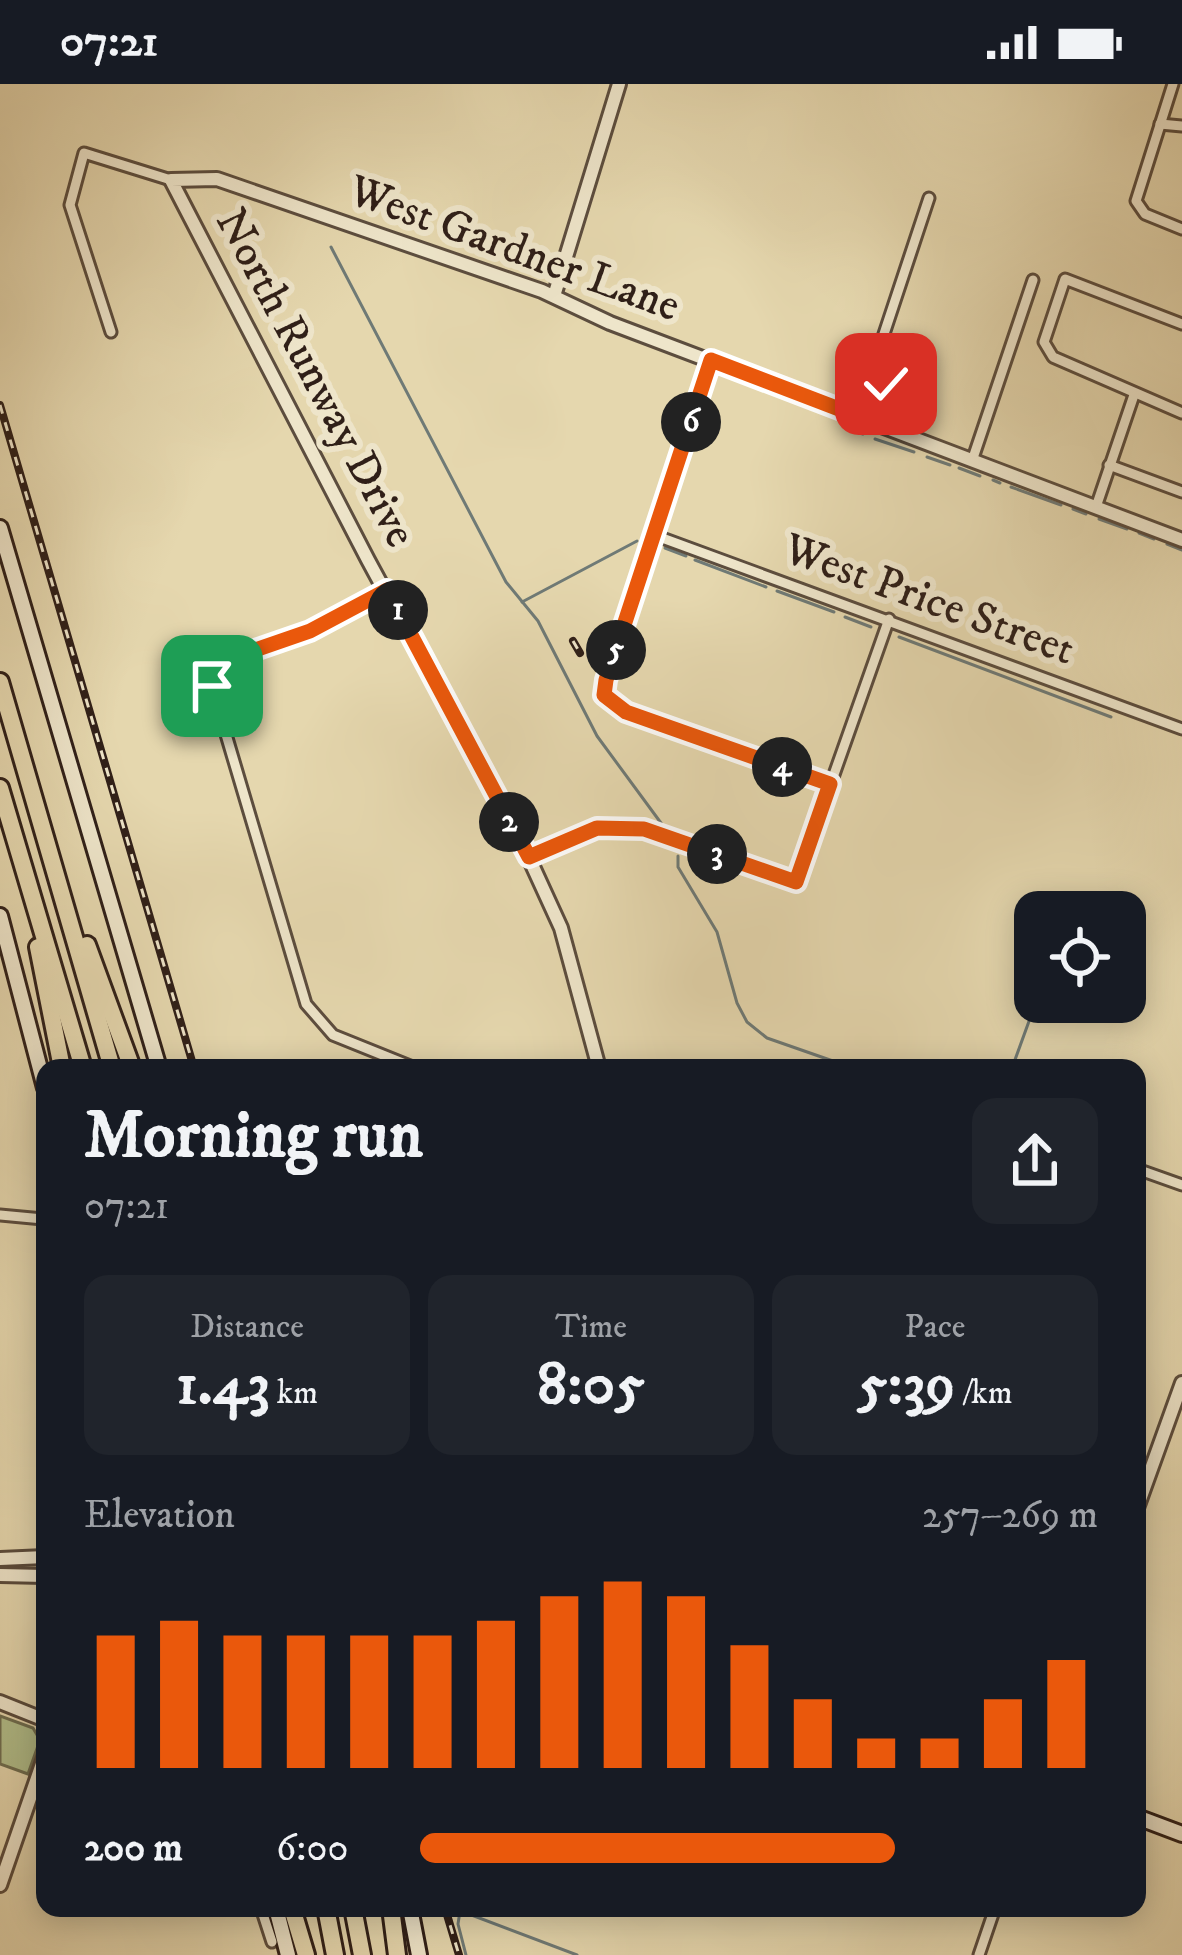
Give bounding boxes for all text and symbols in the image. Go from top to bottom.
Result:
text: 07:21 [60,14,158,70]
street label: West Gardner Lane [340,163,687,335]
street label: North Runway Drive [202,199,428,557]
pin [835,333,937,435]
icon: check [853,351,919,417]
pin: 6 [661,392,721,452]
text: 6 [682,401,700,442]
street label: West Price Street [775,521,1082,679]
pin: 1 [368,580,428,640]
text: 1 [392,589,404,630]
pin: 5 [586,620,646,680]
text: 5 [608,629,624,670]
pin [161,635,263,737]
icon: arrive [179,653,245,719]
pin: 4 [752,737,812,797]
text: 4 [773,746,792,787]
pin: 2 [479,792,539,852]
text: 2 [501,801,517,842]
pin: 3 [687,824,747,884]
text: 3 [711,833,723,874]
map controls [1014,891,1146,1023]
button: locate [1014,891,1146,1023]
text: Morning run [84,1096,423,1178]
button: share [972,1098,1098,1224]
text: 07:21 [84,1182,169,1231]
text: Distance [190,1307,304,1348]
text: Time [555,1307,627,1348]
text: Pace [904,1307,966,1348]
text: 1.43 [176,1348,270,1423]
text: 8:05 [537,1348,645,1423]
text: 5:39 [858,1348,955,1423]
text: km [270,1373,318,1414]
text: /km [955,1373,1013,1414]
text: Elevation [84,1491,235,1540]
text: 257–269 m [922,1491,1098,1540]
text: 200 m [84,1824,183,1873]
text: 6:00 [276,1824,348,1873]

